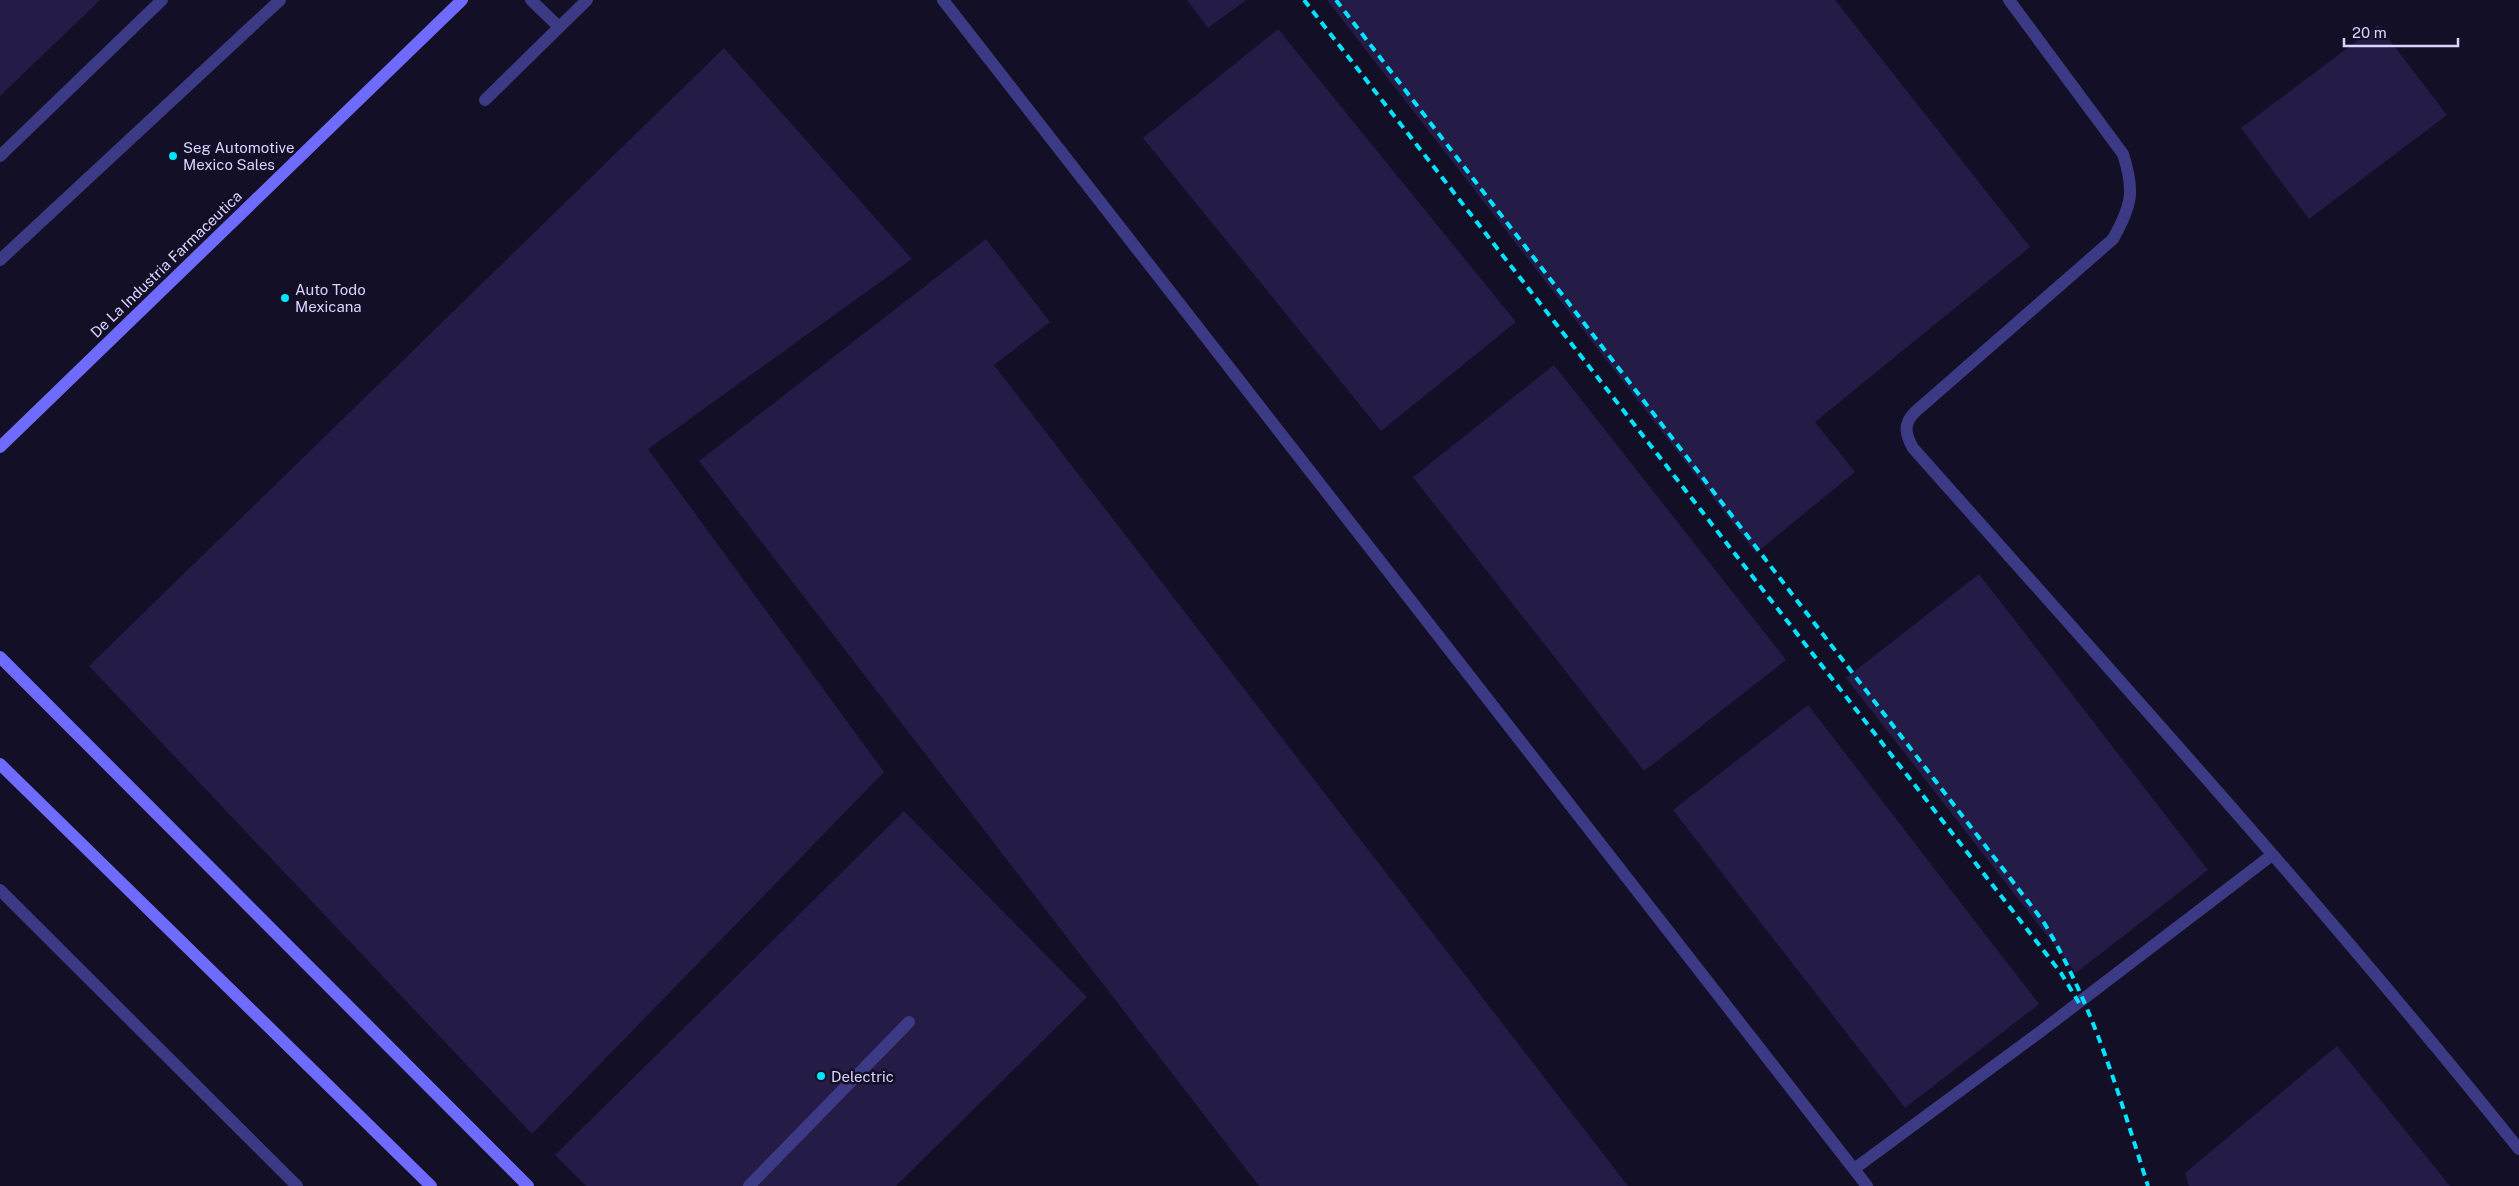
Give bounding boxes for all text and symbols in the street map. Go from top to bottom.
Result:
scale bar [2344,15,2458,47]
text: 20 m [2352,24,2387,41]
place label: Seg Automotive Mexico Sales [183,139,294,173]
marker: Seg Automotive Mexico Sales [167,150,179,162]
street label: De La Industria Farmaceutica [87,187,245,341]
place label: Auto Todo Mexicana [295,281,366,315]
marker: Auto Todo Mexicana [279,292,291,304]
place label: Delectric [831,1068,894,1085]
marker: Delectric [815,1070,827,1082]

